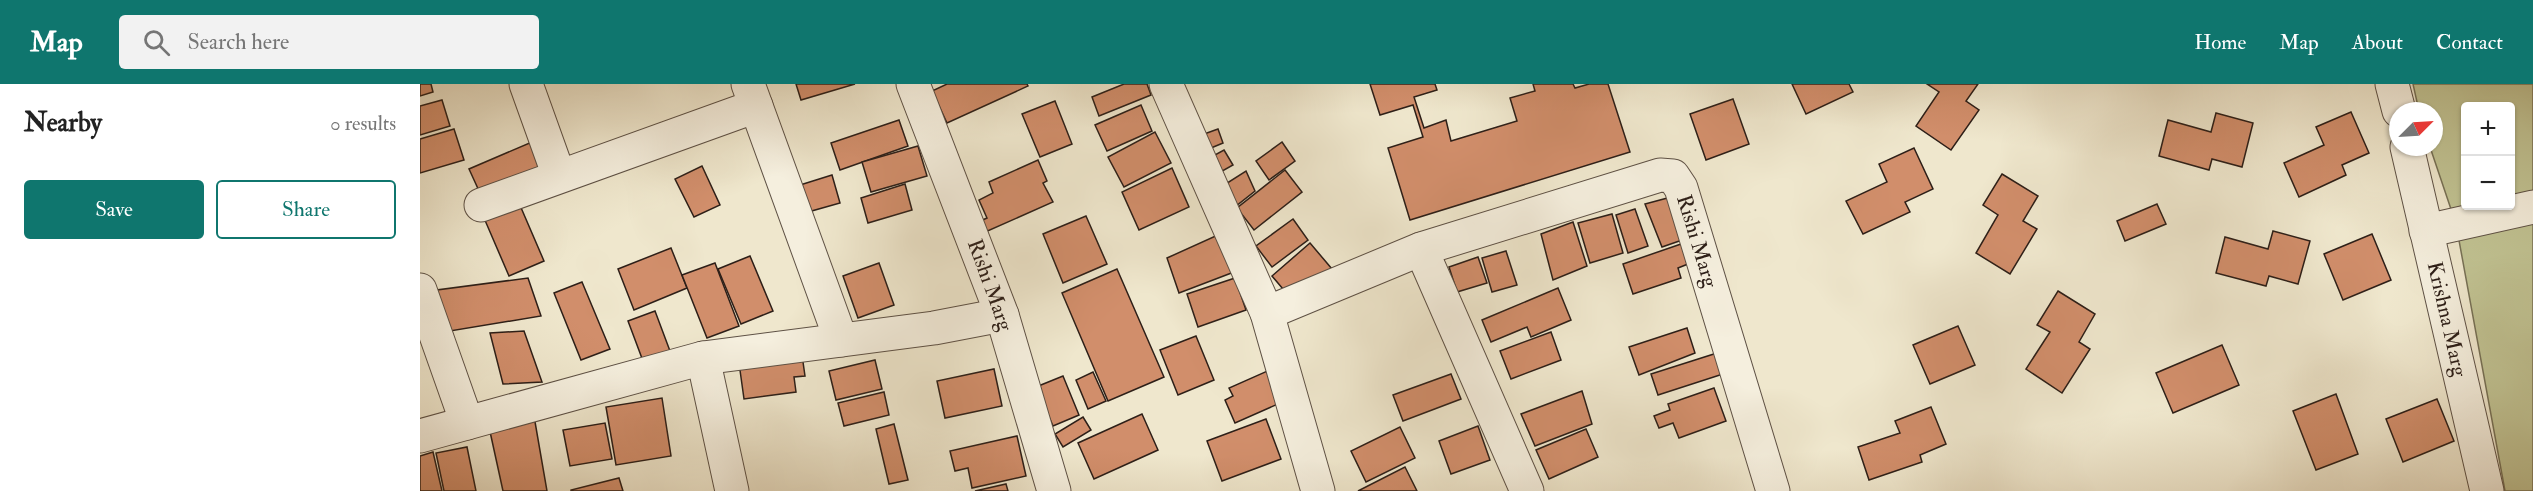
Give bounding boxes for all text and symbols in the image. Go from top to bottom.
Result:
search box [119,15,539,69]
text: Map [30,25,83,60]
icon: search [140,26,173,59]
text: Search here [188,28,289,56]
text: Home [2194,29,2246,56]
text: Map [2279,29,2319,56]
text: About [2352,29,2403,56]
text: Contact [2436,29,2503,56]
north arrow [2389,102,2443,156]
map controls [2461,102,2515,210]
button: + [2461,102,2515,156]
text: Nearby [24,107,102,139]
text: 0 results [330,111,396,136]
button: − [2461,156,2515,210]
button: Save [24,180,204,239]
button: Share [216,180,396,239]
street label: Rishi Marg [1670,191,1724,291]
street label: Rishi Marg [961,235,1019,335]
street label: Krishna Marg [2421,259,2473,380]

